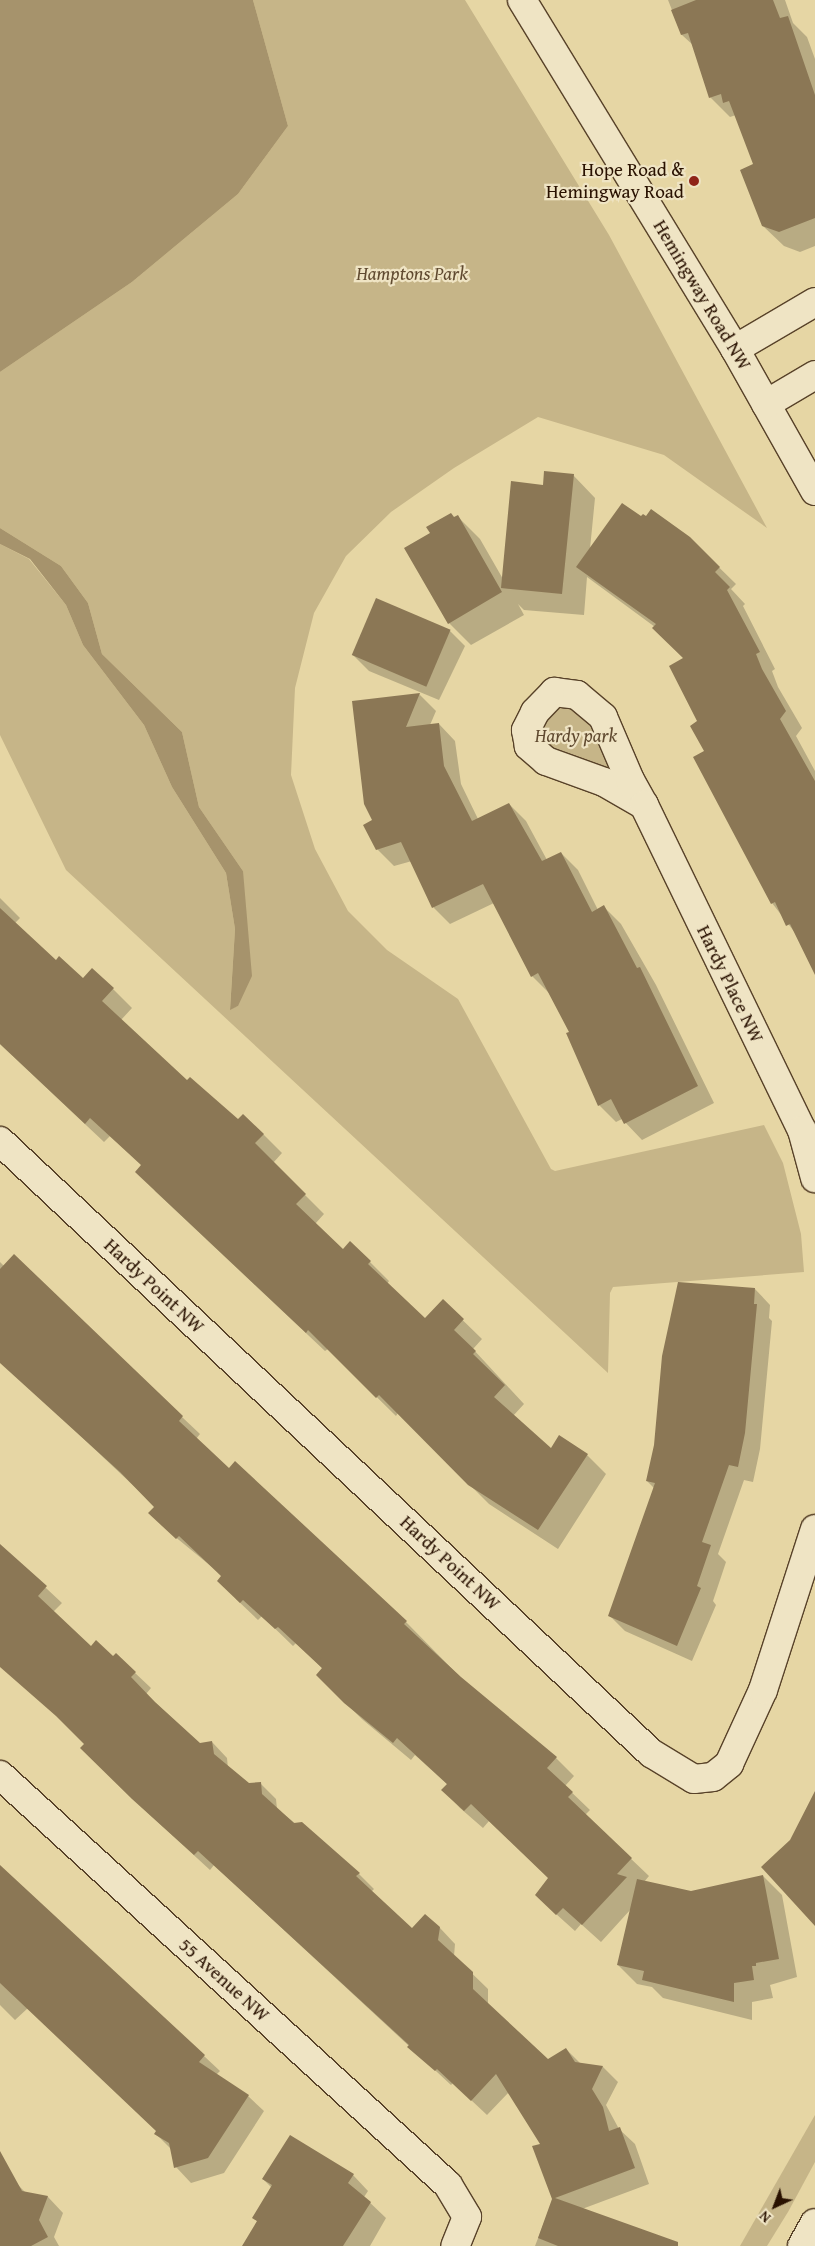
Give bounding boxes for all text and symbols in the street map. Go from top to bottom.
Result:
place label: Hope Road & Hemingway Road [546,159,684,203]
marker: Hope Road & Hemingway Road [688,175,700,187]
street label: Hemingway Road NW [648,216,756,374]
park label: Hamptons Park [356,263,468,285]
park label: Hardy park [535,725,617,747]
street label: Hardy Place NW [692,922,768,1046]
street label: Hardy Point NW [99,1234,209,1338]
street label: Hardy Point NW [395,1511,505,1615]
street label: 55 Avenue NW [174,1934,274,2026]
north arrow [750,2181,800,2231]
text: N [755,2206,775,2227]

